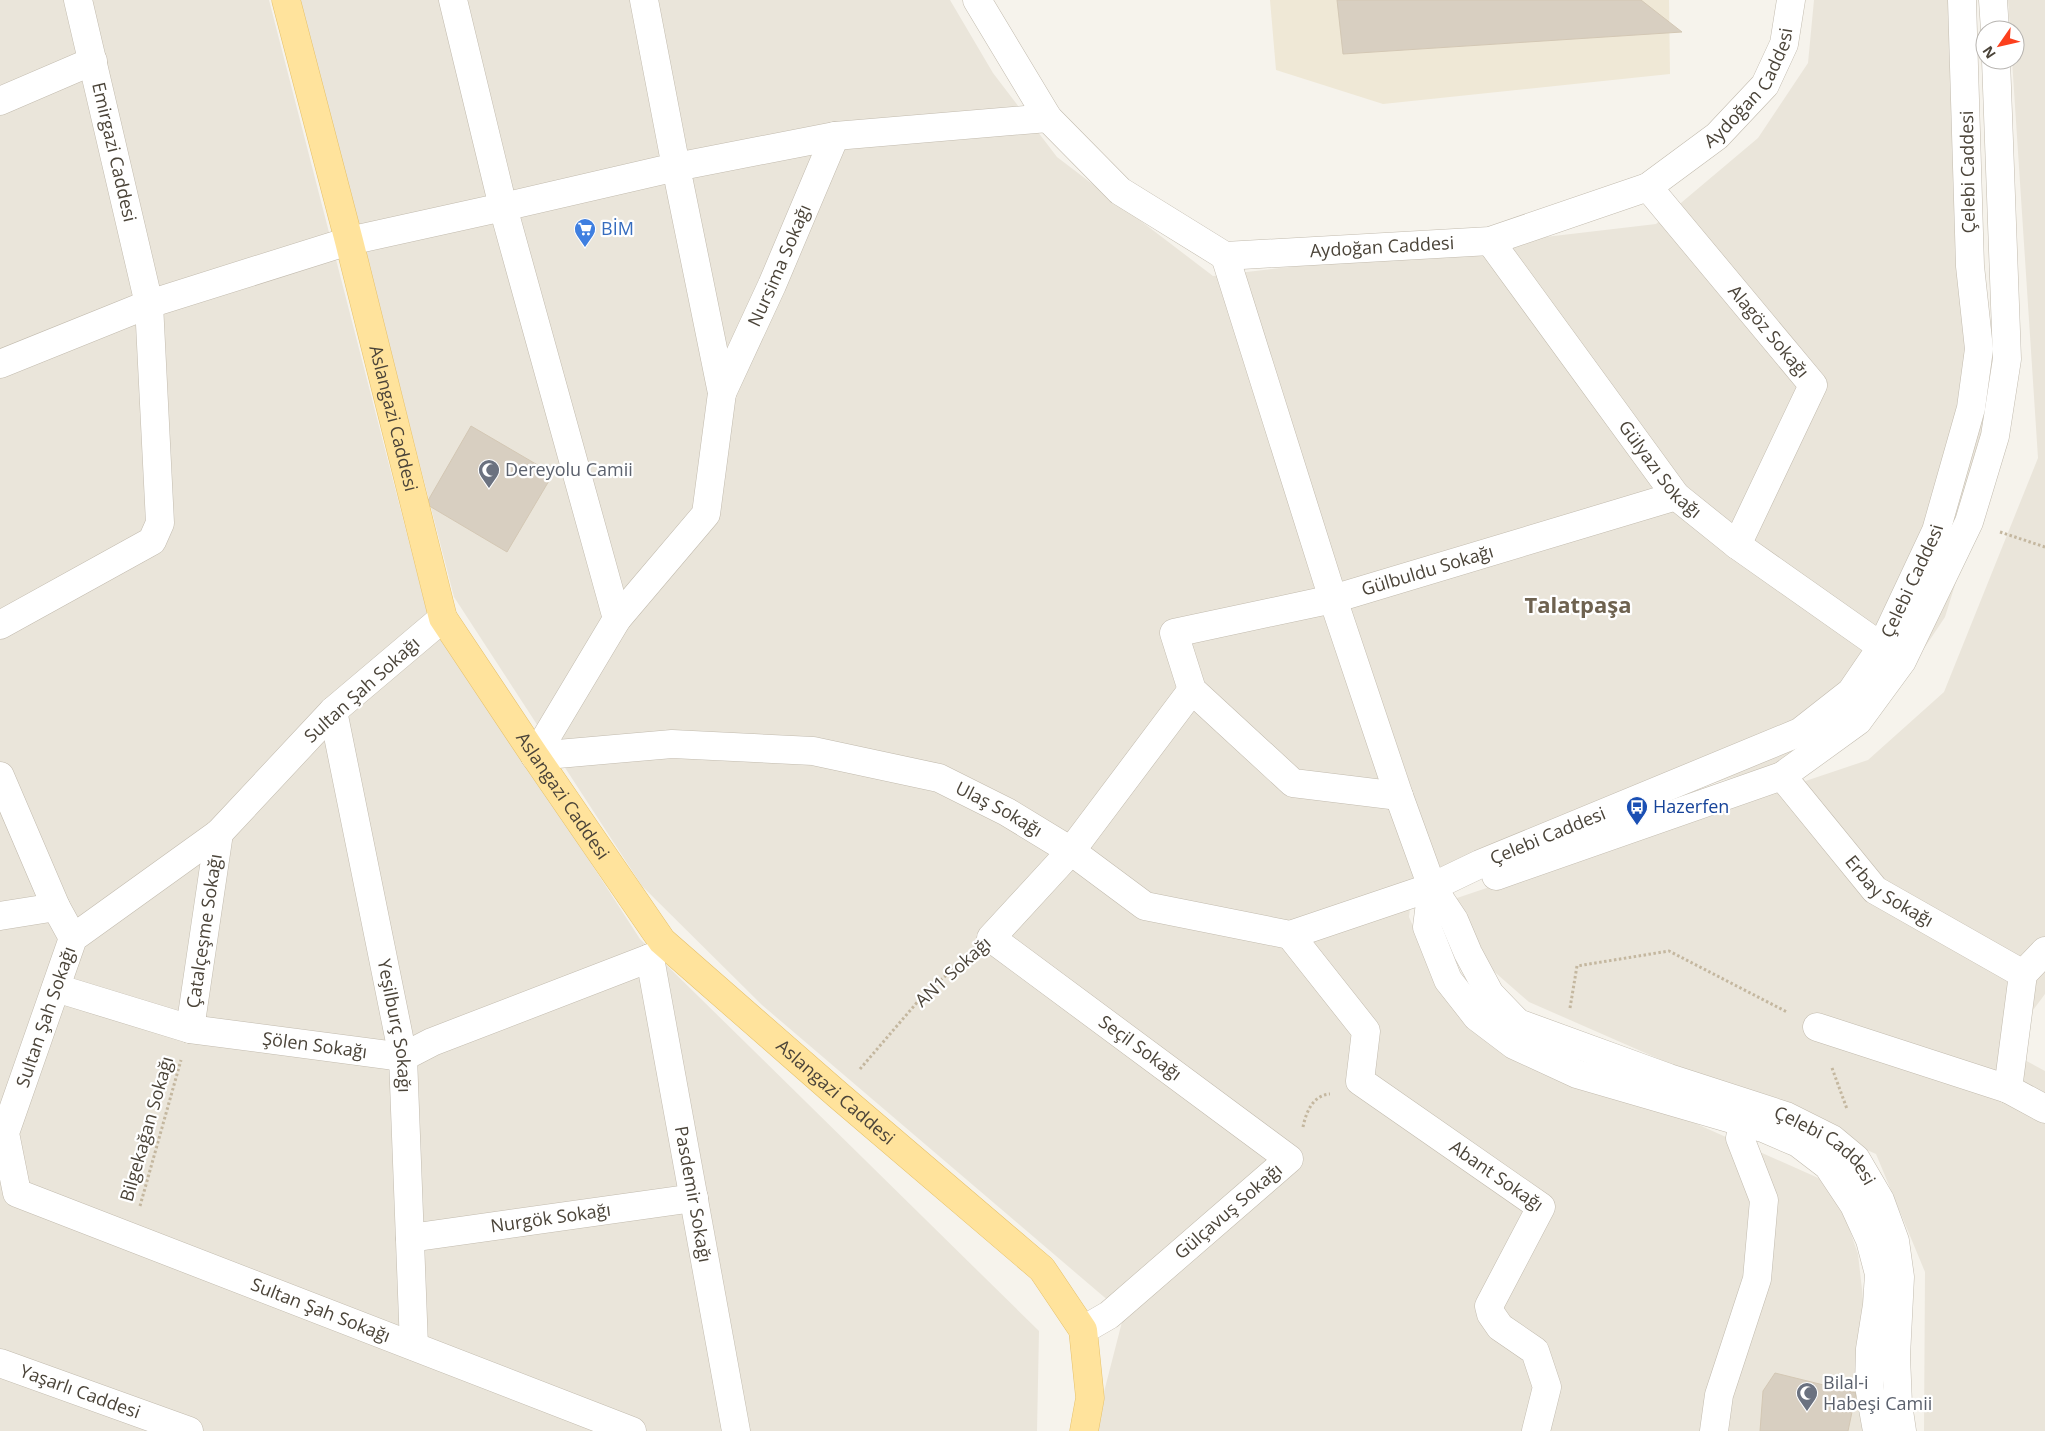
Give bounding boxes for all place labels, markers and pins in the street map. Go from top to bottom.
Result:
place label: BİM [601,216,634,240]
supermarket icon: BİM [573,217,597,248]
place label: Dereyolu Camii [505,457,633,481]
mosque icon: Dereyolu Camii [477,458,501,489]
place label: Hazerfen [1653,794,1729,818]
bus stop icon: Hazerfen [1625,795,1649,826]
place label: Bilal-i Habeşi Camii [1823,1370,1932,1415]
mosque icon: Bilal-i Habeşi Camii [1795,1381,1819,1412]

